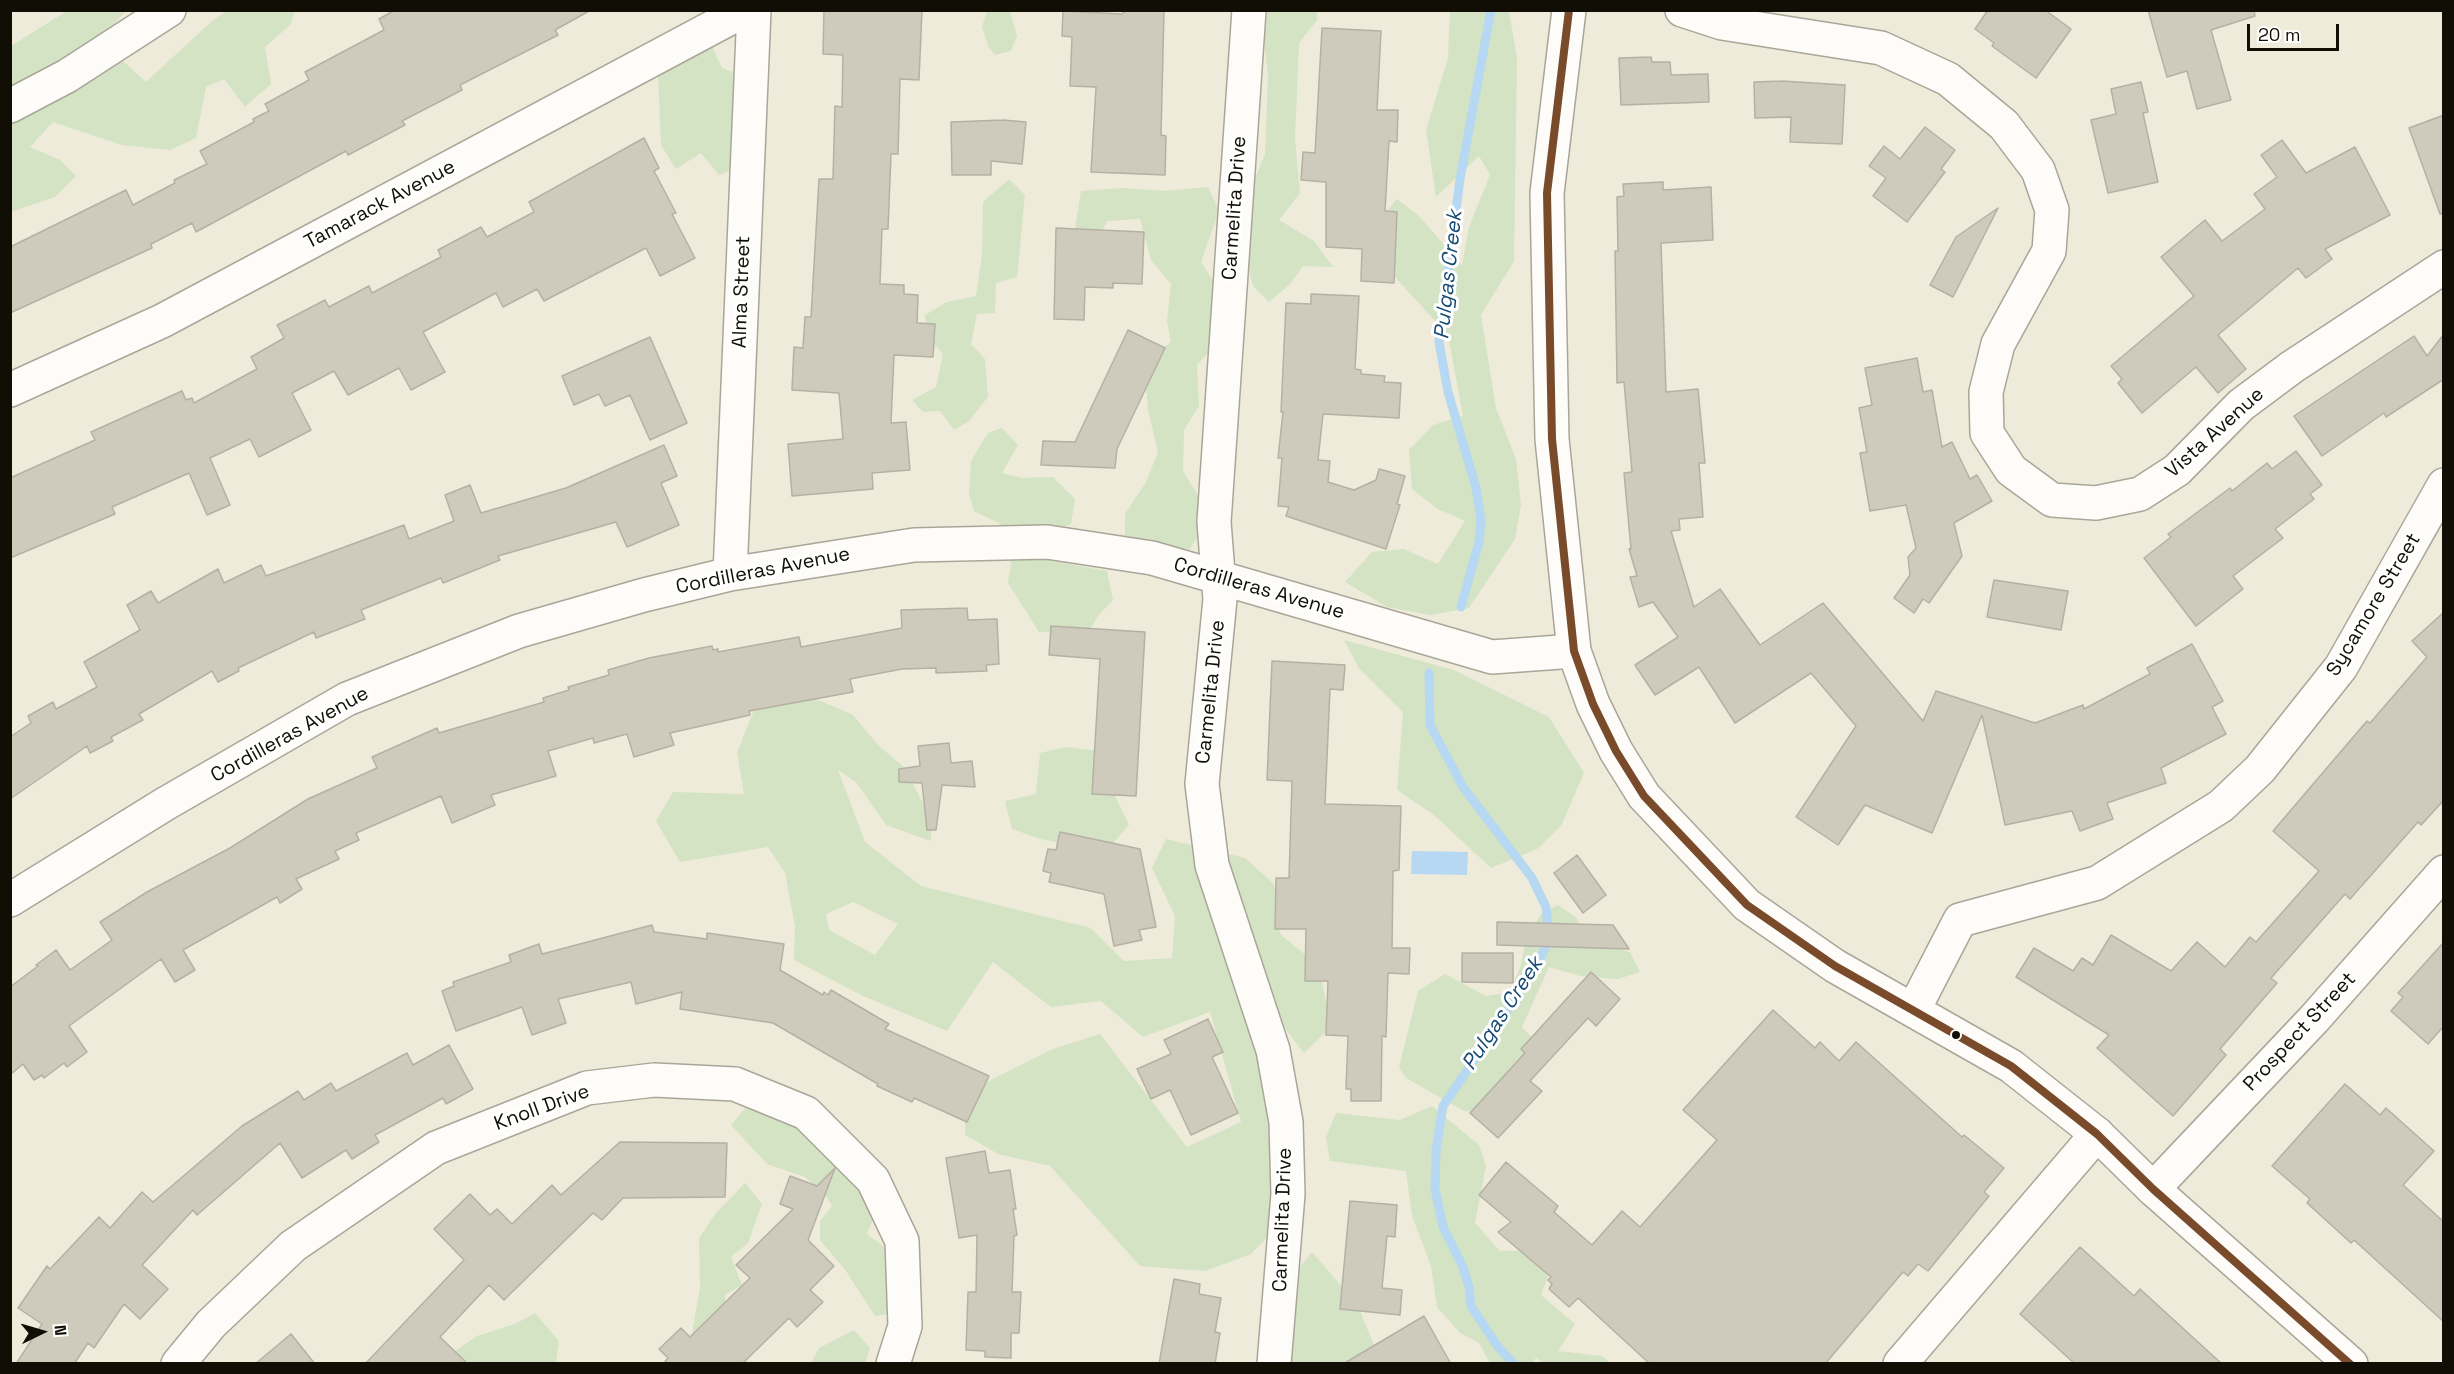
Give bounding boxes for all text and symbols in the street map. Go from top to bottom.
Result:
scale bar [2250,12,2342,50]
text: 20 m [2258,23,2301,46]
street label: Carmelita Drive [1218,135,1252,281]
street label: Tamarack Avenue [301,155,459,255]
water label: Pulgas Creek [1430,209,1468,341]
street label: Alma Street [728,235,756,349]
street label: Vista Avenue [2161,383,2269,483]
street label: Sycamore Street [2322,529,2426,681]
street label: Cordilleras Avenue [674,542,852,600]
street label: Cordilleras Avenue [1171,553,1347,625]
street label: Carmelita Drive [1192,619,1230,765]
street label: Cordilleras Avenue [207,682,373,788]
water label: Pulgas Creek [1457,953,1549,1075]
street label: Prospect Street [2239,968,2361,1096]
unlabelled marker [1950,1029,1962,1041]
street label: Knoll Drive [491,1080,593,1136]
street label: Carmelita Drive [1268,1147,1298,1293]
north arrow [12,1302,72,1362]
text: N [50,1324,71,1337]

